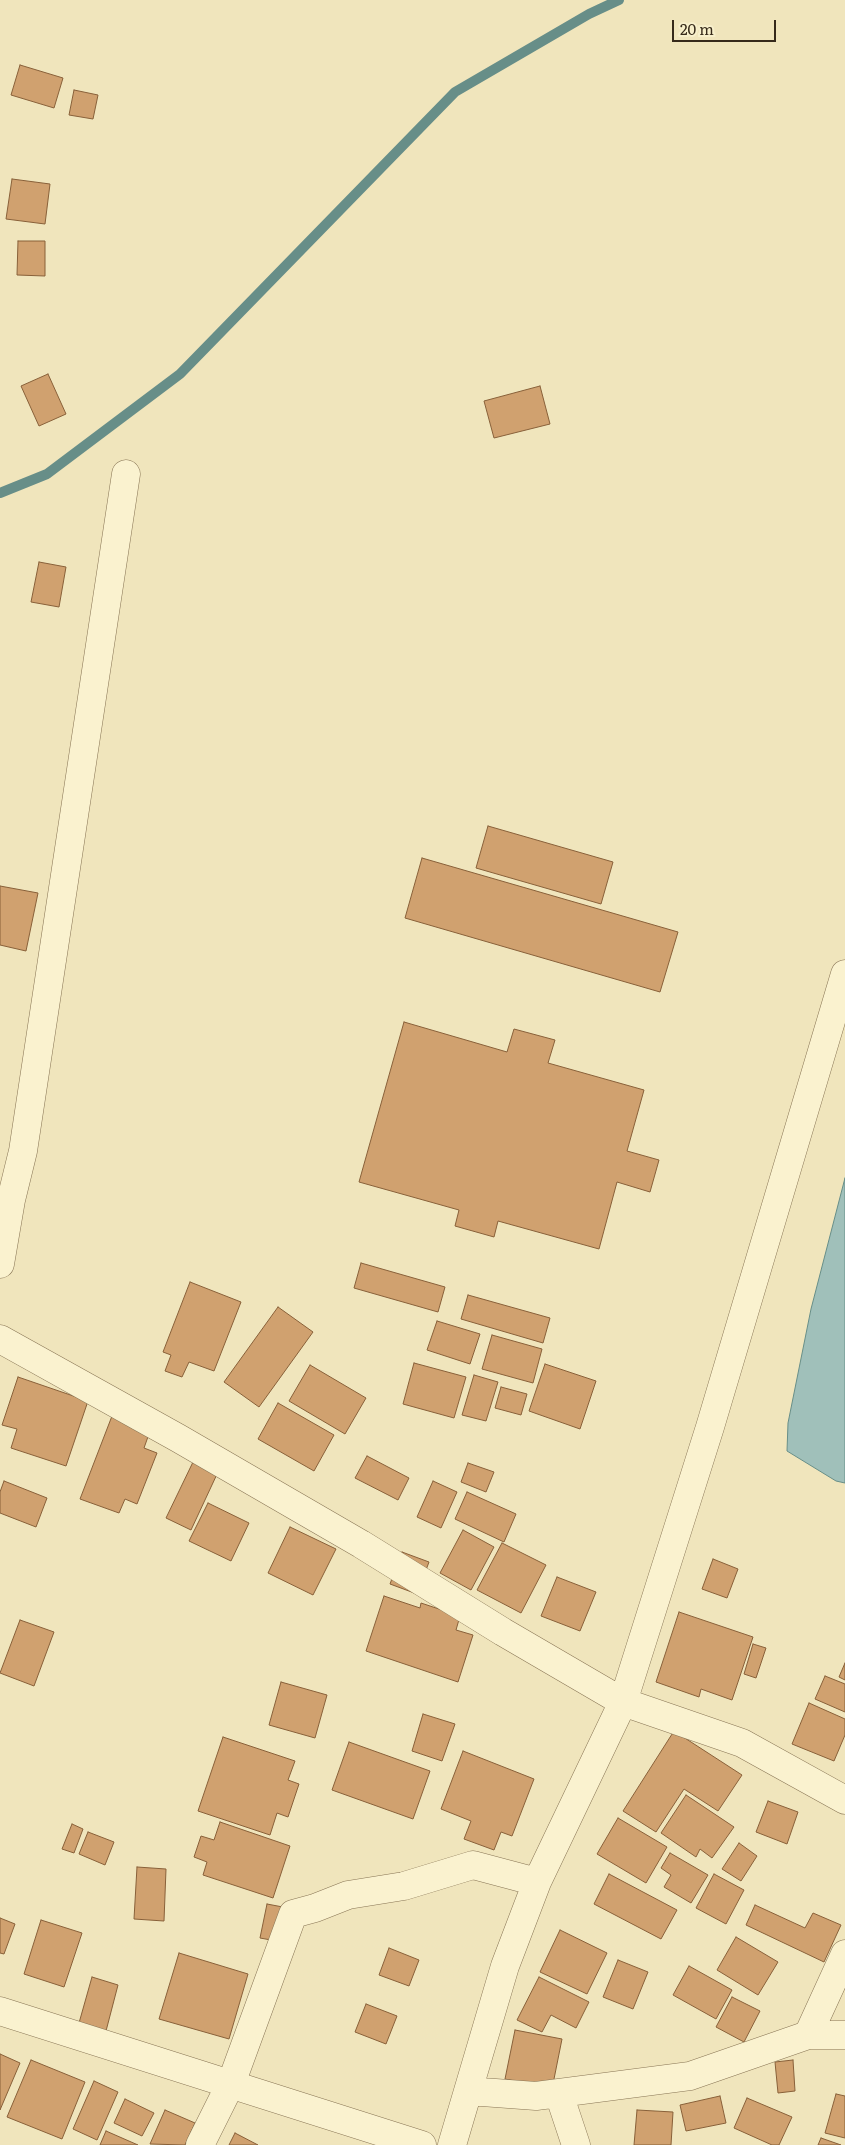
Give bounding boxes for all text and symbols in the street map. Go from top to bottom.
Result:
scale bar [675,10,779,42]
text: 20 m [680,17,714,40]

